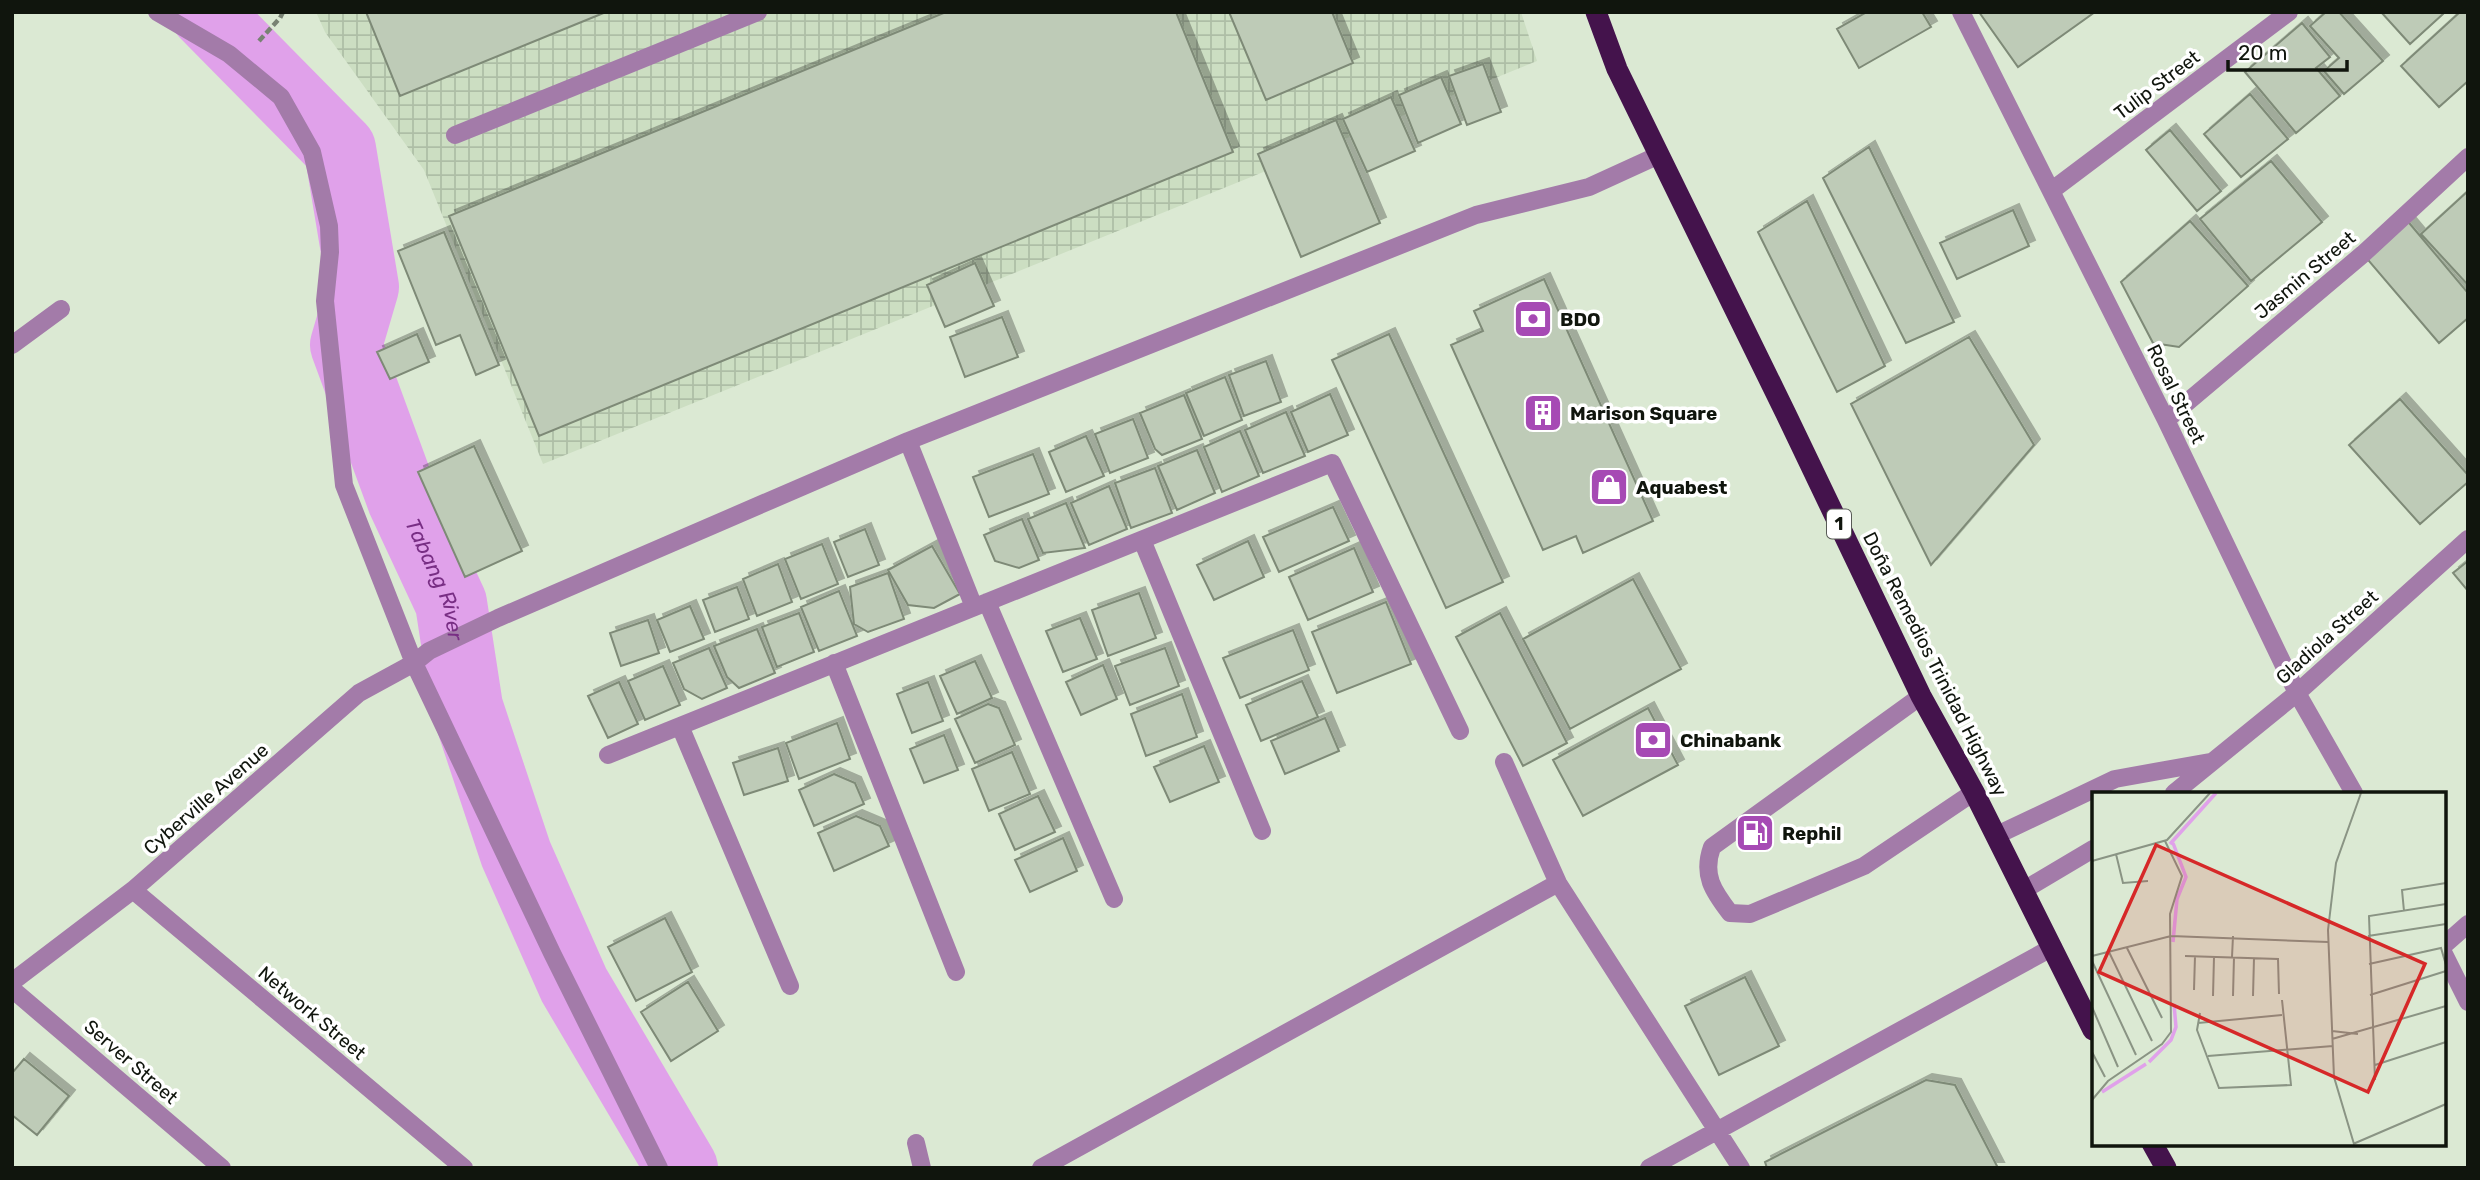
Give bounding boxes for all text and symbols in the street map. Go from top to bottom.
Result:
scale bar [2228,28,2347,72]
text: 20 m [2238,40,2287,65]
street label: Tulip Street [2110,45,2205,125]
street label: Jasmin Street [2250,226,2361,324]
bank icon: BDO [1512,298,1554,340]
place label: BDO [1560,308,1601,331]
street label: Rosal Street [2142,341,2210,448]
building icon: Marison Square [1522,392,1564,434]
place label: Marison Square [1570,402,1717,425]
shop icon: Aquabest [1588,466,1630,508]
place label: Aquabest [1636,476,1728,499]
road number: 1 [1827,510,1851,538]
water label: Tabang River [401,514,469,643]
street label: Doña Remedios Trinidad Highway [1858,528,2012,800]
street label: Gladiola Street [2271,585,2383,689]
bank icon: Chinabank [1632,719,1674,761]
place label: Chinabank [1680,729,1781,752]
street label: Cyberville Avenue [139,738,273,860]
inset map [2092,792,2445,1145]
fuel station icon: Rephil [1734,812,1776,854]
place label: Rephil [1782,822,1842,845]
street label: Network Street [253,961,371,1065]
street label: Server Street [79,1015,183,1109]

